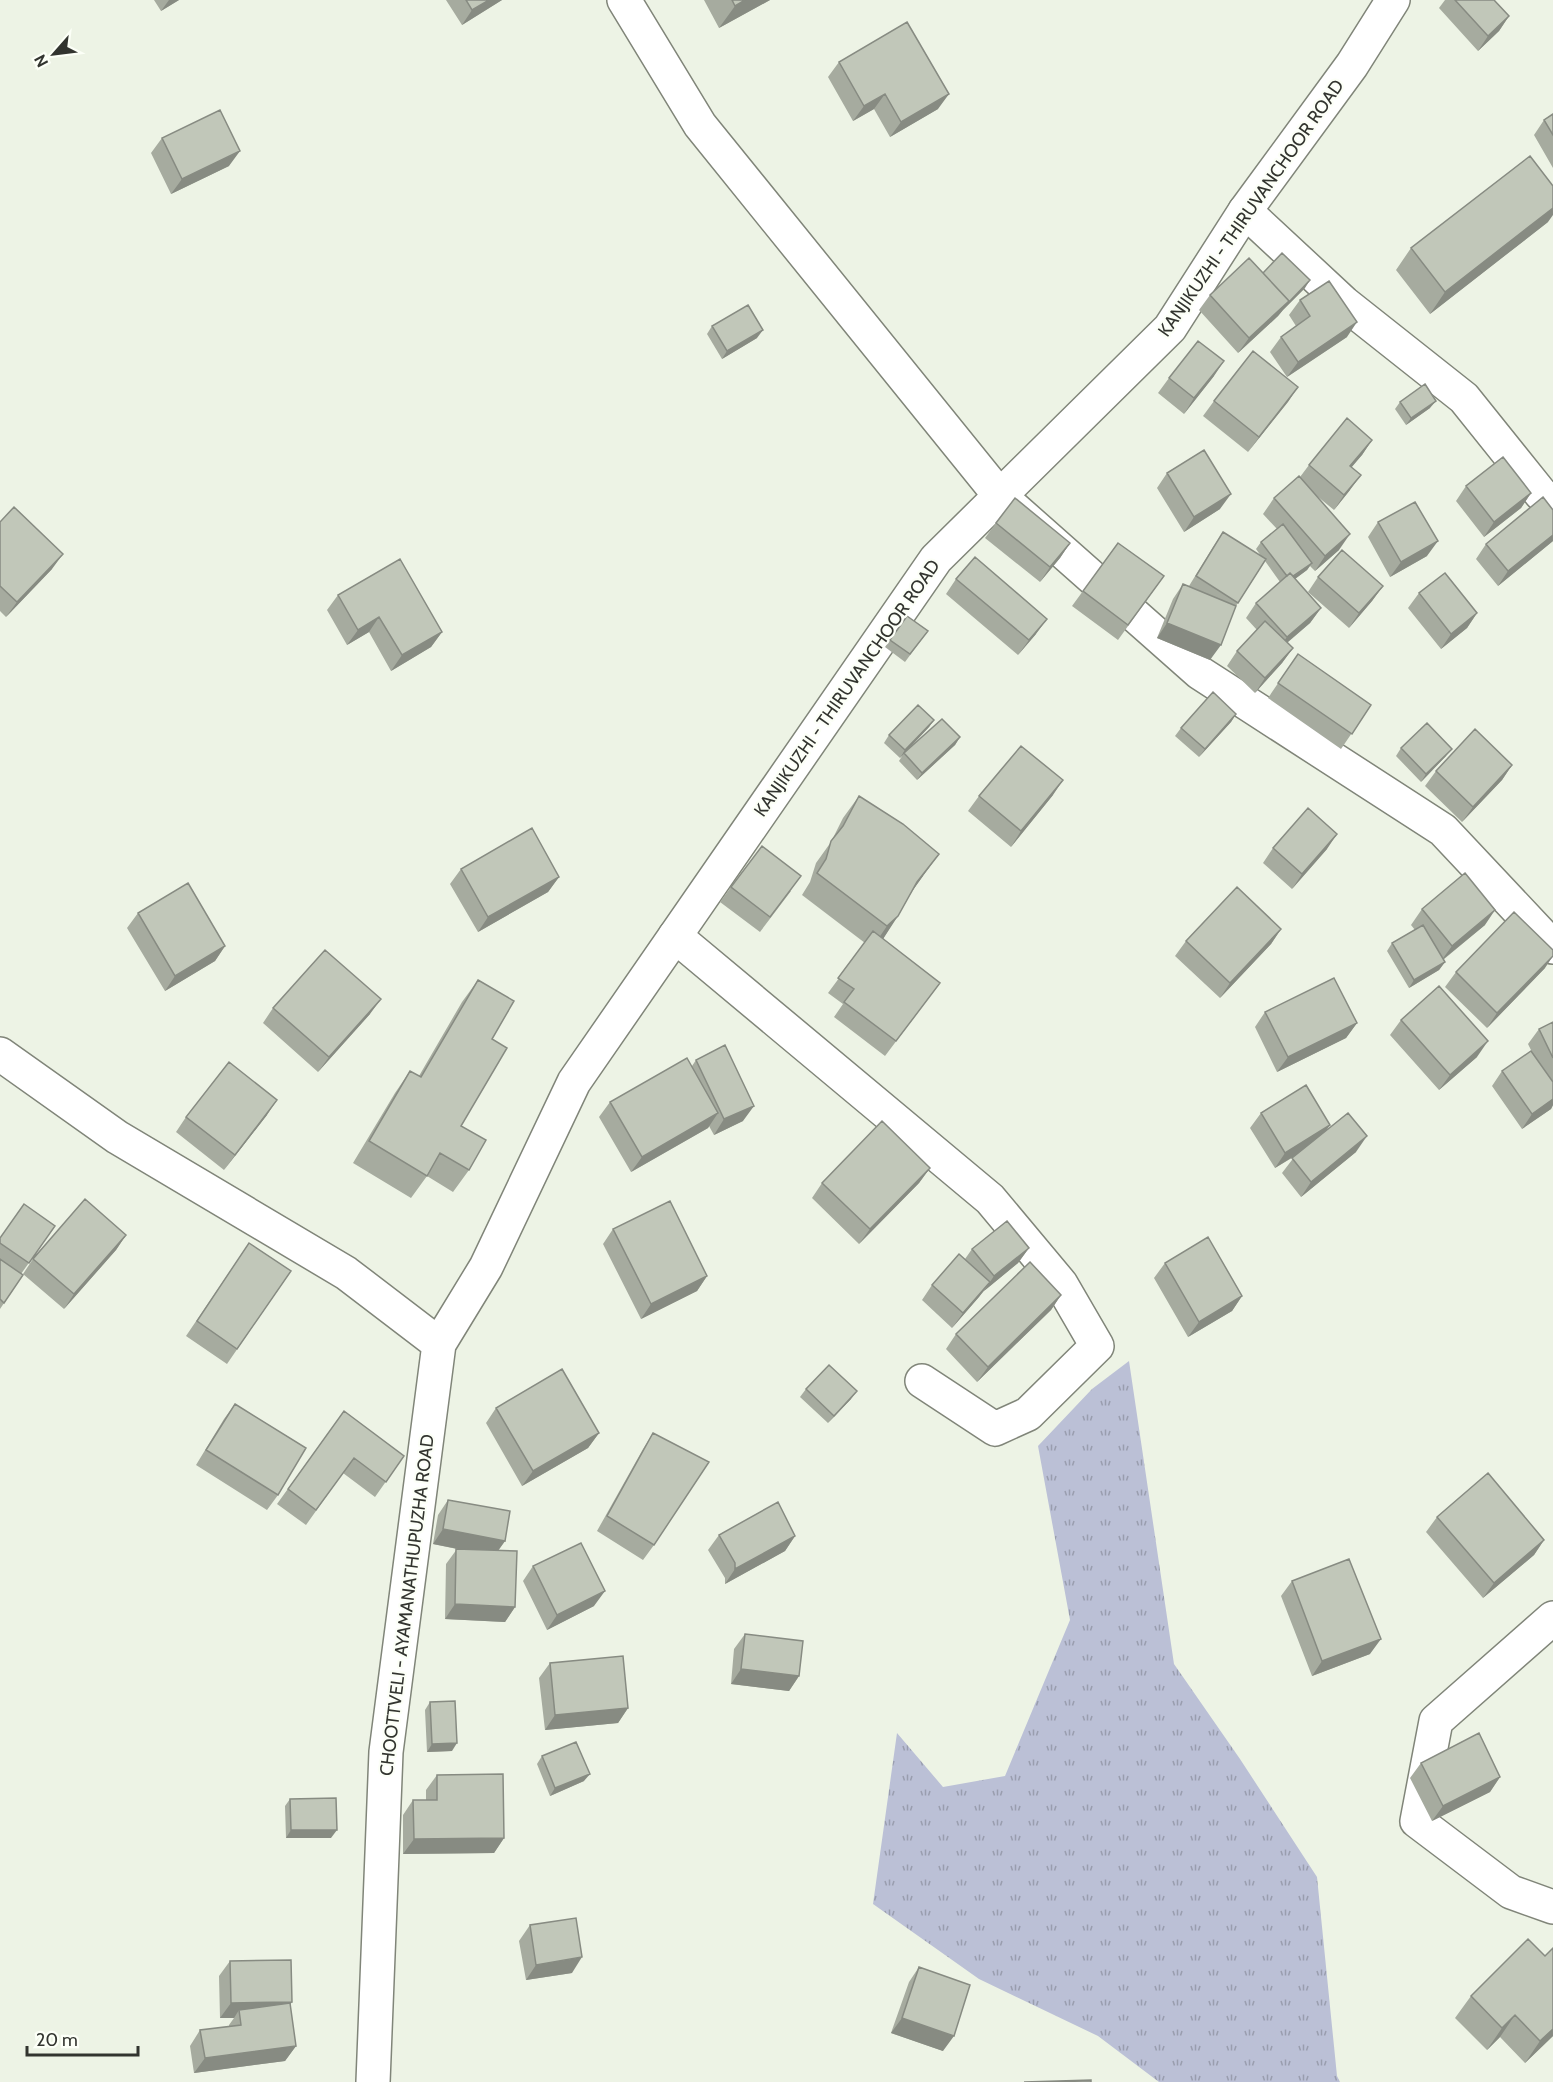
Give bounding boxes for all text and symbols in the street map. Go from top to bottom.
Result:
north arrow [24,24,84,84]
text: N [30,51,52,70]
street label: KANJIKUZHI - THIRUVANCHOOR ROAD [1153,75,1349,341]
street label: KANJIKUZHI - THIRUVANCHOOR ROAD [749,555,945,821]
street label: CHOOTTVELI - AYAMANATHUPUZHA ROAD [375,1433,439,1777]
scale bar [27,2019,138,2057]
text: 20 m [36,2029,78,2051]

